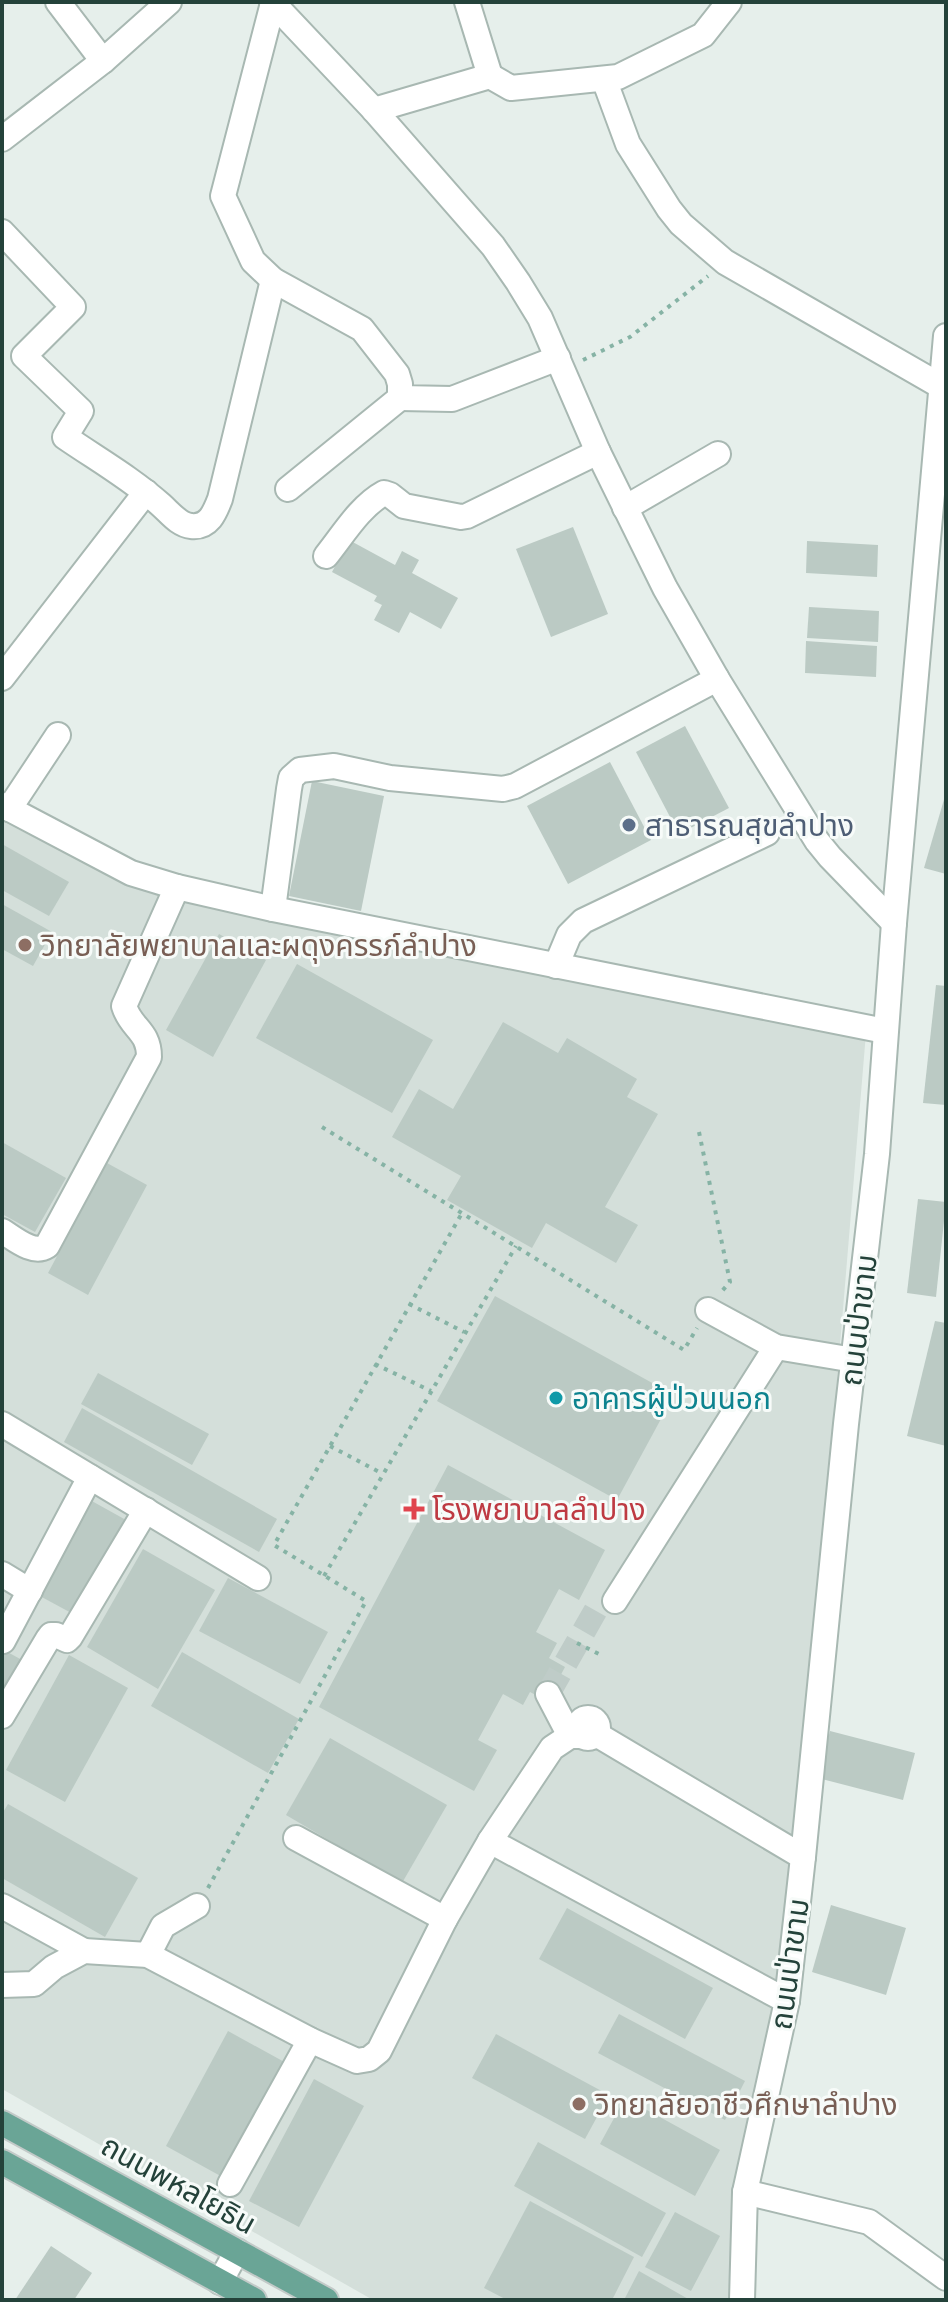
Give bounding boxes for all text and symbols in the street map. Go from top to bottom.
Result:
place label: สาธารณสุขลำปาง [645,802,854,848]
marker: สาธารณสุขลำปาง [620,816,638,834]
place label: วิทยาลัยพยาบาลและผดุงครรภ์ลําปาง [40,922,477,968]
marker: วิทยาลัยพยาบาลและผดุงครรภ์ลําปาง [16,936,34,954]
street label: ถนนป่าขาม [827,1252,889,1388]
place label: อาคารผู้ป่วนนอก [572,1375,771,1421]
marker: อาคารผู้ป่วนนอก [547,1389,565,1407]
place label: โรงพยาบาลลำปาง [432,1486,646,1532]
marker: โรงพยาบาลลำปาง [403,1498,425,1520]
street label: ถนนป่าขาม [757,1895,821,2033]
place label: วิทยาลัยอาชีวศึกษาลำปาง [594,2081,898,2127]
marker: วิทยาลัยอาชีวศึกษาลำปาง [570,2095,588,2113]
street label: ถนนพหลโยธิน [93,2122,265,2246]

